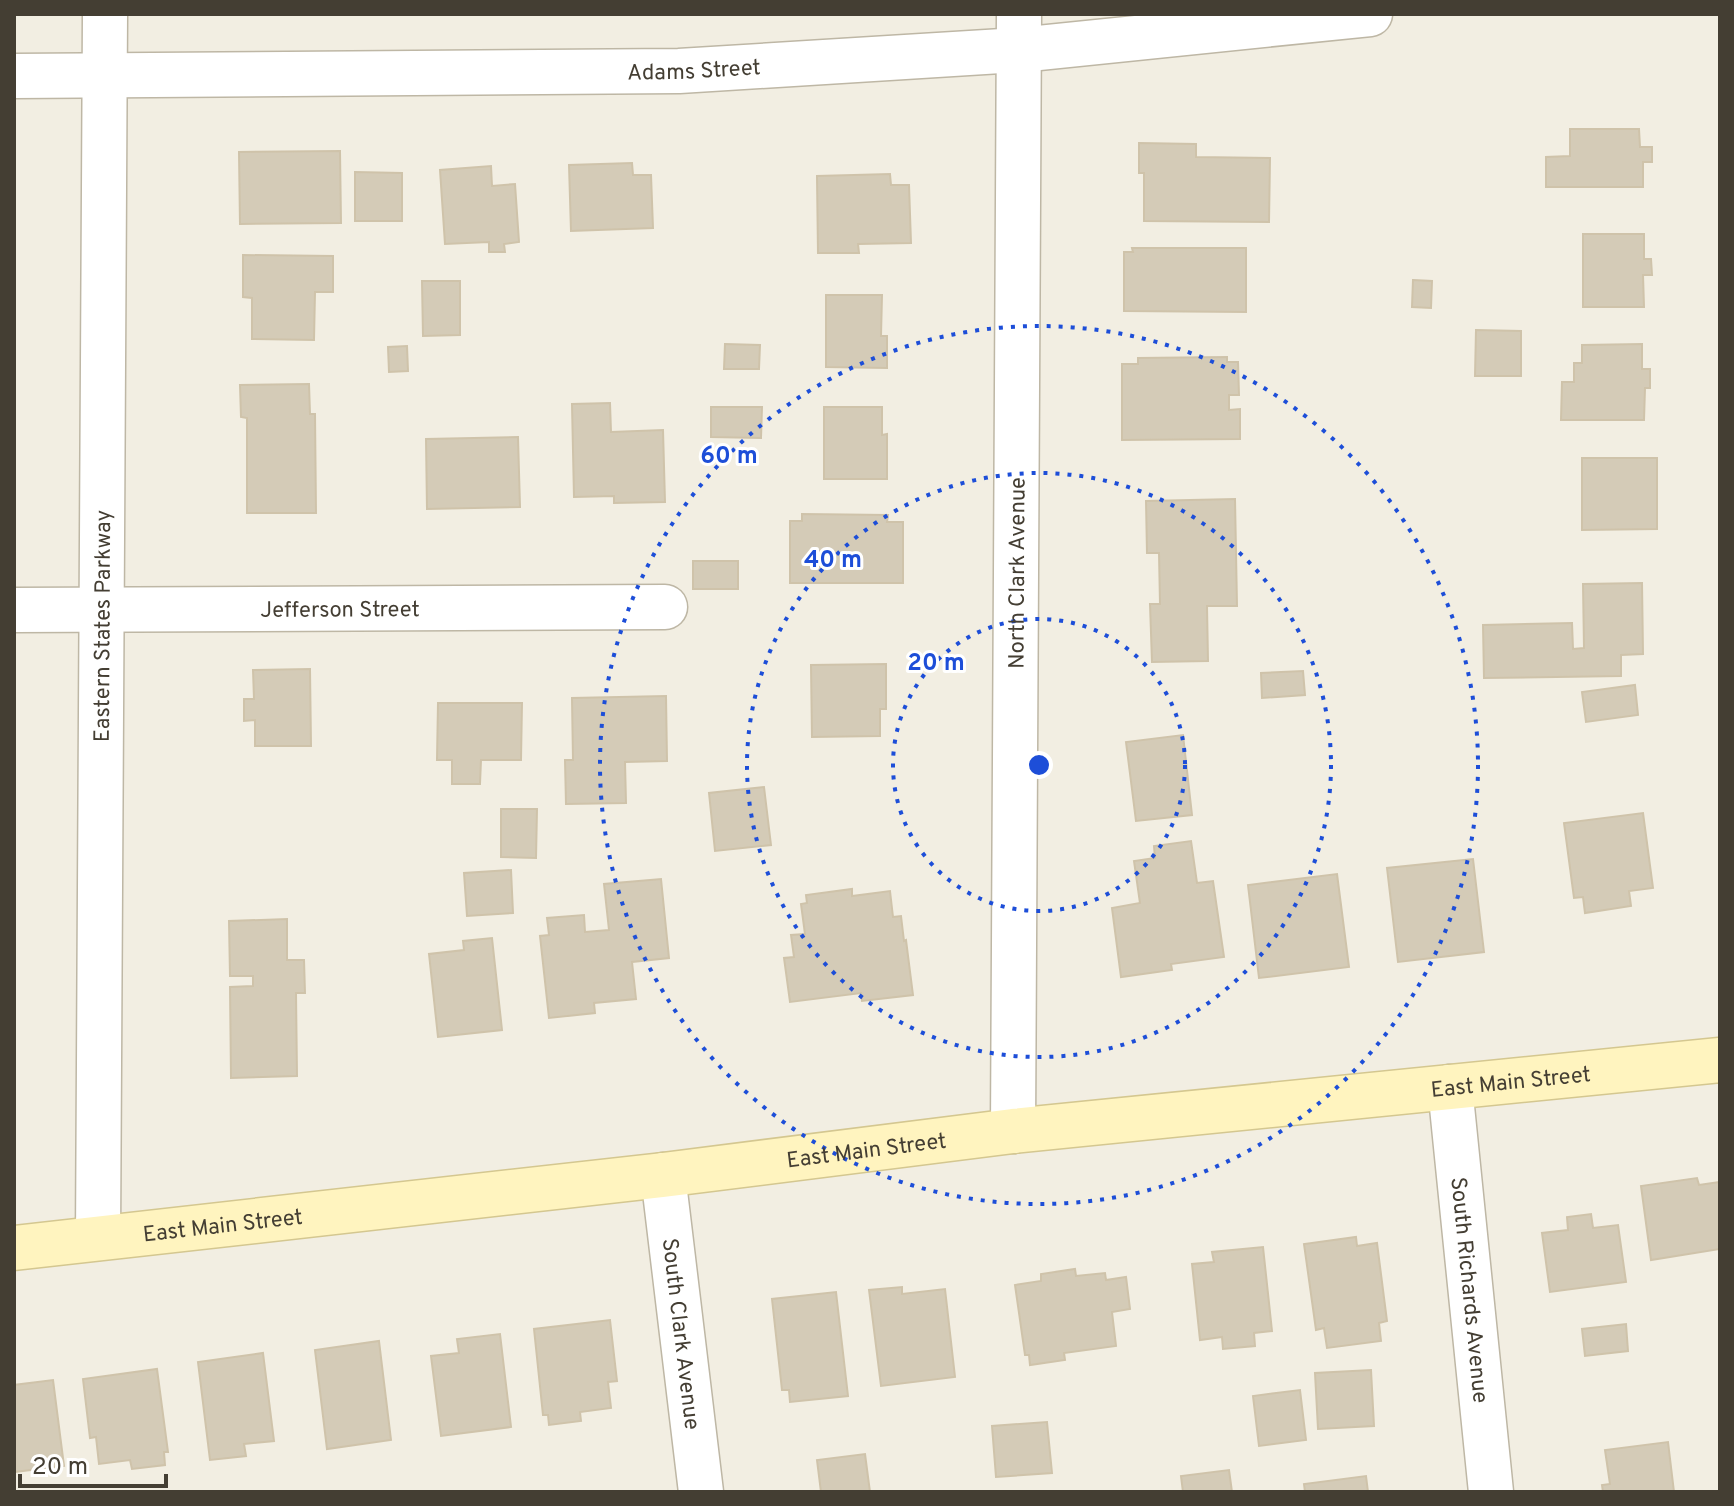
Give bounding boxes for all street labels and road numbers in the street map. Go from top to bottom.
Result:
street label: Adams Street [627,55,762,87]
street label: North Clark Avenue [1004,477,1033,669]
street label: Eastern States Parkway [90,510,118,742]
street label: Jefferson Street [260,597,420,625]
street label: East Main Street [1430,1062,1592,1105]
street label: East Main Street [785,1129,948,1175]
street label: South Richards Avenue [1443,1176,1493,1405]
street label: East Main Street [142,1205,304,1249]
street label: South Clark Avenue [655,1237,704,1431]

